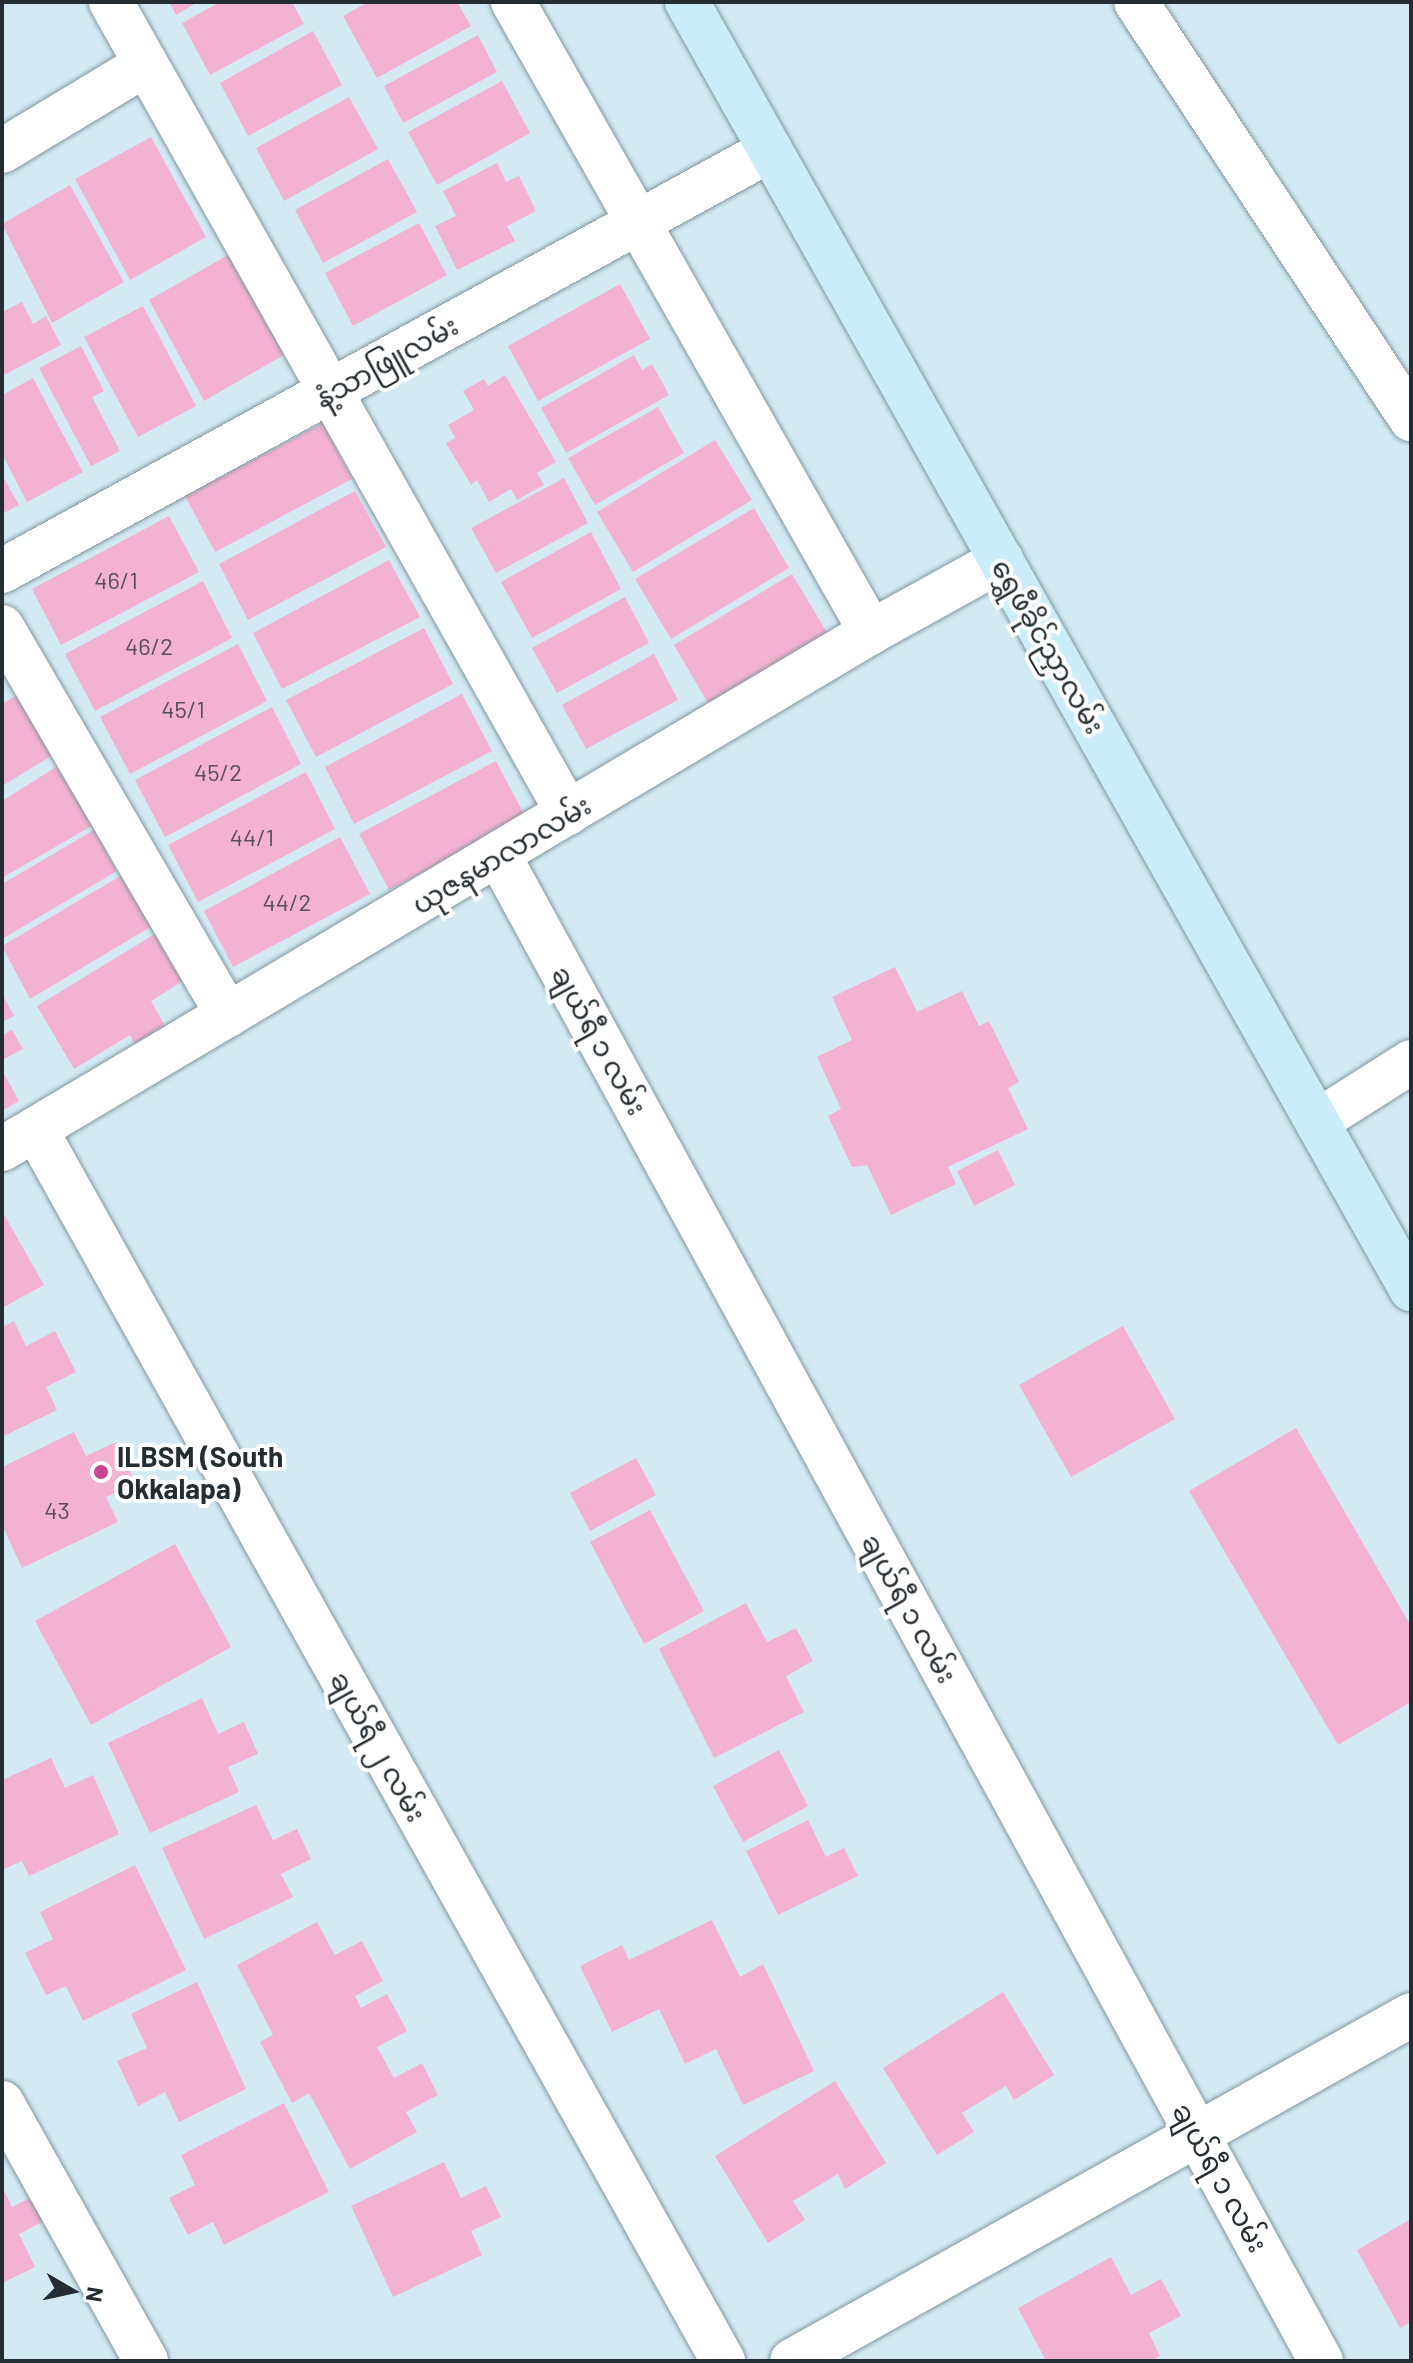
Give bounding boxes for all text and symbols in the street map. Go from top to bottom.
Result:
street label: နံ့သာဖြူလမ်း [308,308,464,414]
street label: ရွှေဖီခိုင်ညှာလမ်း [985,552,1113,740]
house number: 46/1 [94,566,138,594]
house number: 46/2 [125,632,173,660]
house number: 45/1 [161,695,205,723]
house number: 45/2 [194,758,242,786]
street label: ယုဇနမာလာလမ်း [405,787,597,921]
house number: 44/1 [230,823,274,851]
house number: 44/2 [263,888,311,916]
street label: ချယ်ရီ ၁ လမ်း [545,959,655,1121]
place label: ILBSM (South Okkalapa) [117,1439,283,1505]
marker: ILBSM (South Okkalapa) [92,1463,110,1481]
house number: 43 [44,1496,70,1524]
street label: ချယ်ရီ ၁ လမ်း [855,1527,965,1689]
street label: ချယ်ရီ ၂ လမ်း [324,1665,434,1827]
street label: ချယ်ရီ ၁ လမ်း [1166,2096,1276,2258]
north arrow [32,2251,112,2331]
text: N [82,2285,110,2304]

